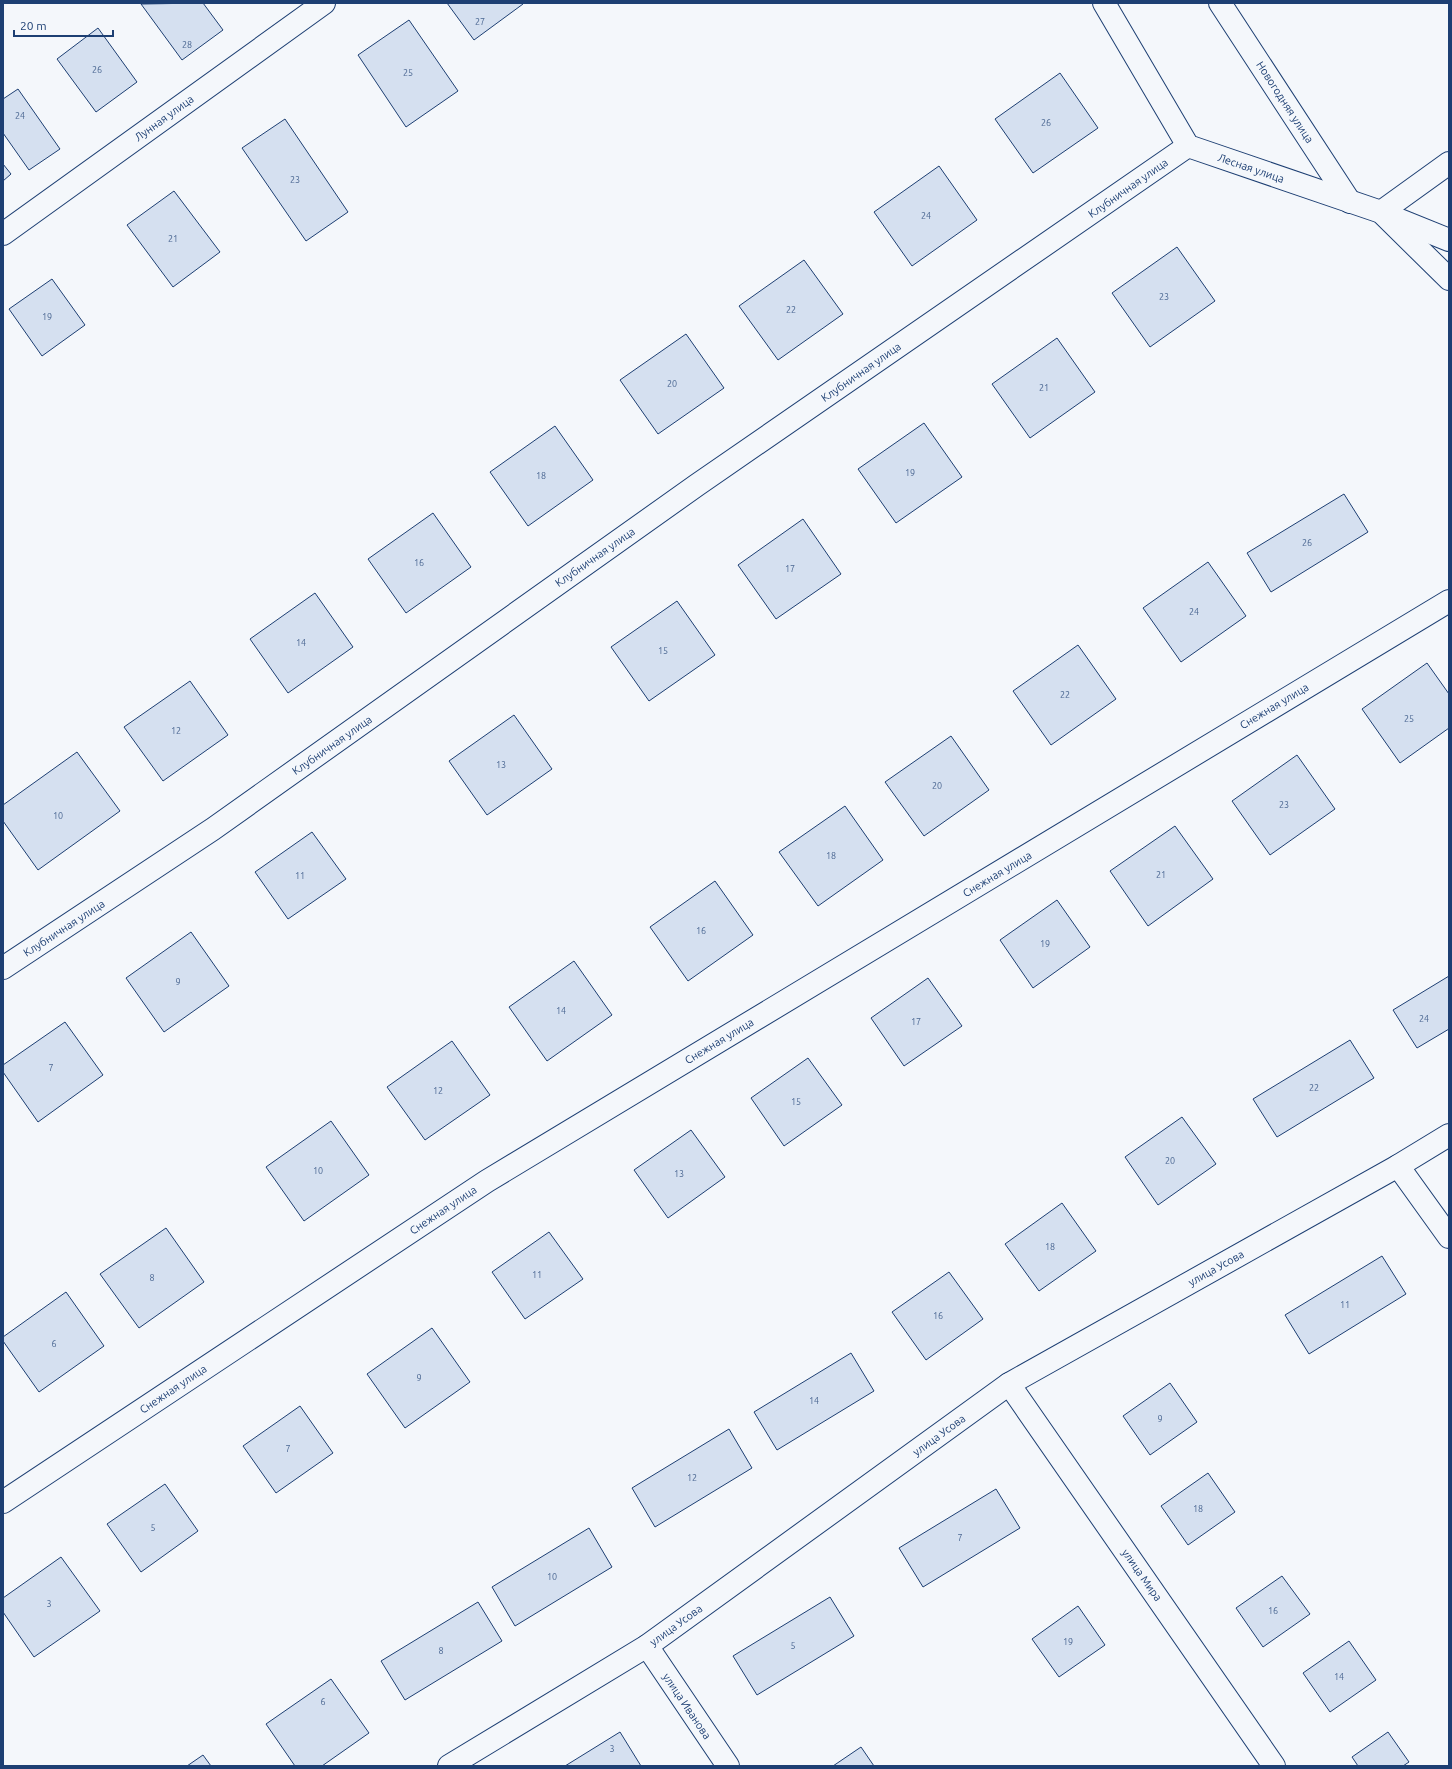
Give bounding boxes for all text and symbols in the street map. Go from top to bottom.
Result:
scale bar [14,12,113,38]
house number: 27 [475,17,485,27]
text: 20 m [20,19,47,32]
house number: 28 [182,40,192,50]
street label: Новогодняя улица [1254,59,1316,145]
house number: 26 [92,65,102,75]
house number: 25 [403,68,413,78]
street label: Лунная улица [132,93,196,143]
house number: 24 [15,111,25,121]
house number: 26 [1041,118,1051,128]
street label: Лесная улица [1216,151,1286,185]
street label: Клубничная улица [1086,156,1170,220]
house number: 23 [290,175,300,185]
house number: 24 [921,211,931,221]
house number: 21 [168,234,178,244]
house number: 23 [1159,292,1169,302]
house number: 22 [786,305,796,315]
house number: 19 [42,312,52,322]
street label: Клубничная улица [819,340,903,404]
house number: 20 [667,379,677,389]
house number: 21 [1039,383,1049,393]
house number: 19 [905,468,915,478]
house number: 18 [536,471,546,481]
street label: Клубничная улица [553,525,637,589]
house number: 26 [1302,538,1312,548]
house number: 16 [414,558,424,568]
house number: 17 [785,564,795,574]
house number: 24 [1189,607,1199,617]
house number: 14 [296,638,306,648]
house number: 15 [658,646,668,656]
street label: Снежная улица [1237,681,1311,731]
house number: 22 [1060,690,1070,700]
street label: Клубничная улица [290,713,374,777]
house number: 25 [1404,714,1414,724]
house number: 12 [171,726,181,736]
house number: 13 [496,760,506,770]
house number: 20 [932,781,942,791]
house number: 23 [1279,800,1289,810]
house number: 10 [53,811,63,821]
street label: Снежная улица [960,849,1034,899]
house number: 18 [826,851,836,861]
house number: 21 [1156,870,1166,880]
house number: 11 [295,871,305,881]
street label: Клубничная улица [21,897,107,959]
house number: 16 [696,926,706,936]
house number: 19 [1040,939,1050,949]
house number: 9 [175,977,181,987]
house number: 14 [556,1006,566,1016]
house number: 24 [1419,1014,1429,1024]
street label: Снежная улица [682,1016,756,1066]
house number: 17 [911,1017,921,1027]
house number: 7 [48,1063,54,1073]
house number: 22 [1309,1083,1319,1093]
house number: 12 [433,1086,443,1096]
house number: 15 [791,1097,801,1107]
house number: 20 [1165,1156,1175,1166]
house number: 10 [313,1166,323,1176]
house number: 13 [674,1169,684,1179]
street label: Снежная улица [407,1183,479,1237]
house number: 18 [1045,1242,1055,1252]
street label: улица Усова [1186,1248,1246,1288]
house number: 11 [532,1270,542,1280]
house number: 8 [149,1273,155,1283]
house number: 11 [1340,1300,1350,1310]
house number: 16 [933,1311,943,1321]
house number: 6 [51,1339,57,1349]
street label: Снежная улица [137,1362,209,1416]
house number: 9 [416,1373,422,1383]
house number: 14 [809,1396,819,1406]
street label: улица Усова [910,1412,968,1458]
house number: 9 [1157,1414,1163,1424]
house number: 7 [285,1444,291,1454]
house number: 12 [687,1473,697,1483]
house number: 18 [1193,1504,1203,1514]
house number: 5 [150,1523,156,1533]
house number: 7 [957,1533,963,1543]
street label: улица Мира [1120,1547,1164,1603]
house number: 10 [547,1572,557,1582]
house number: 3 [46,1599,52,1609]
street label: улица Усова [647,1602,705,1648]
house number: 16 [1268,1606,1278,1616]
house number: 19 [1063,1637,1073,1647]
house number: 5 [790,1641,796,1651]
house number: 8 [438,1646,444,1656]
street label: улица Иванова [661,1671,713,1741]
house number: 14 [1334,1672,1344,1682]
house number: 6 [320,1697,326,1707]
house number: 3 [609,1744,615,1754]

